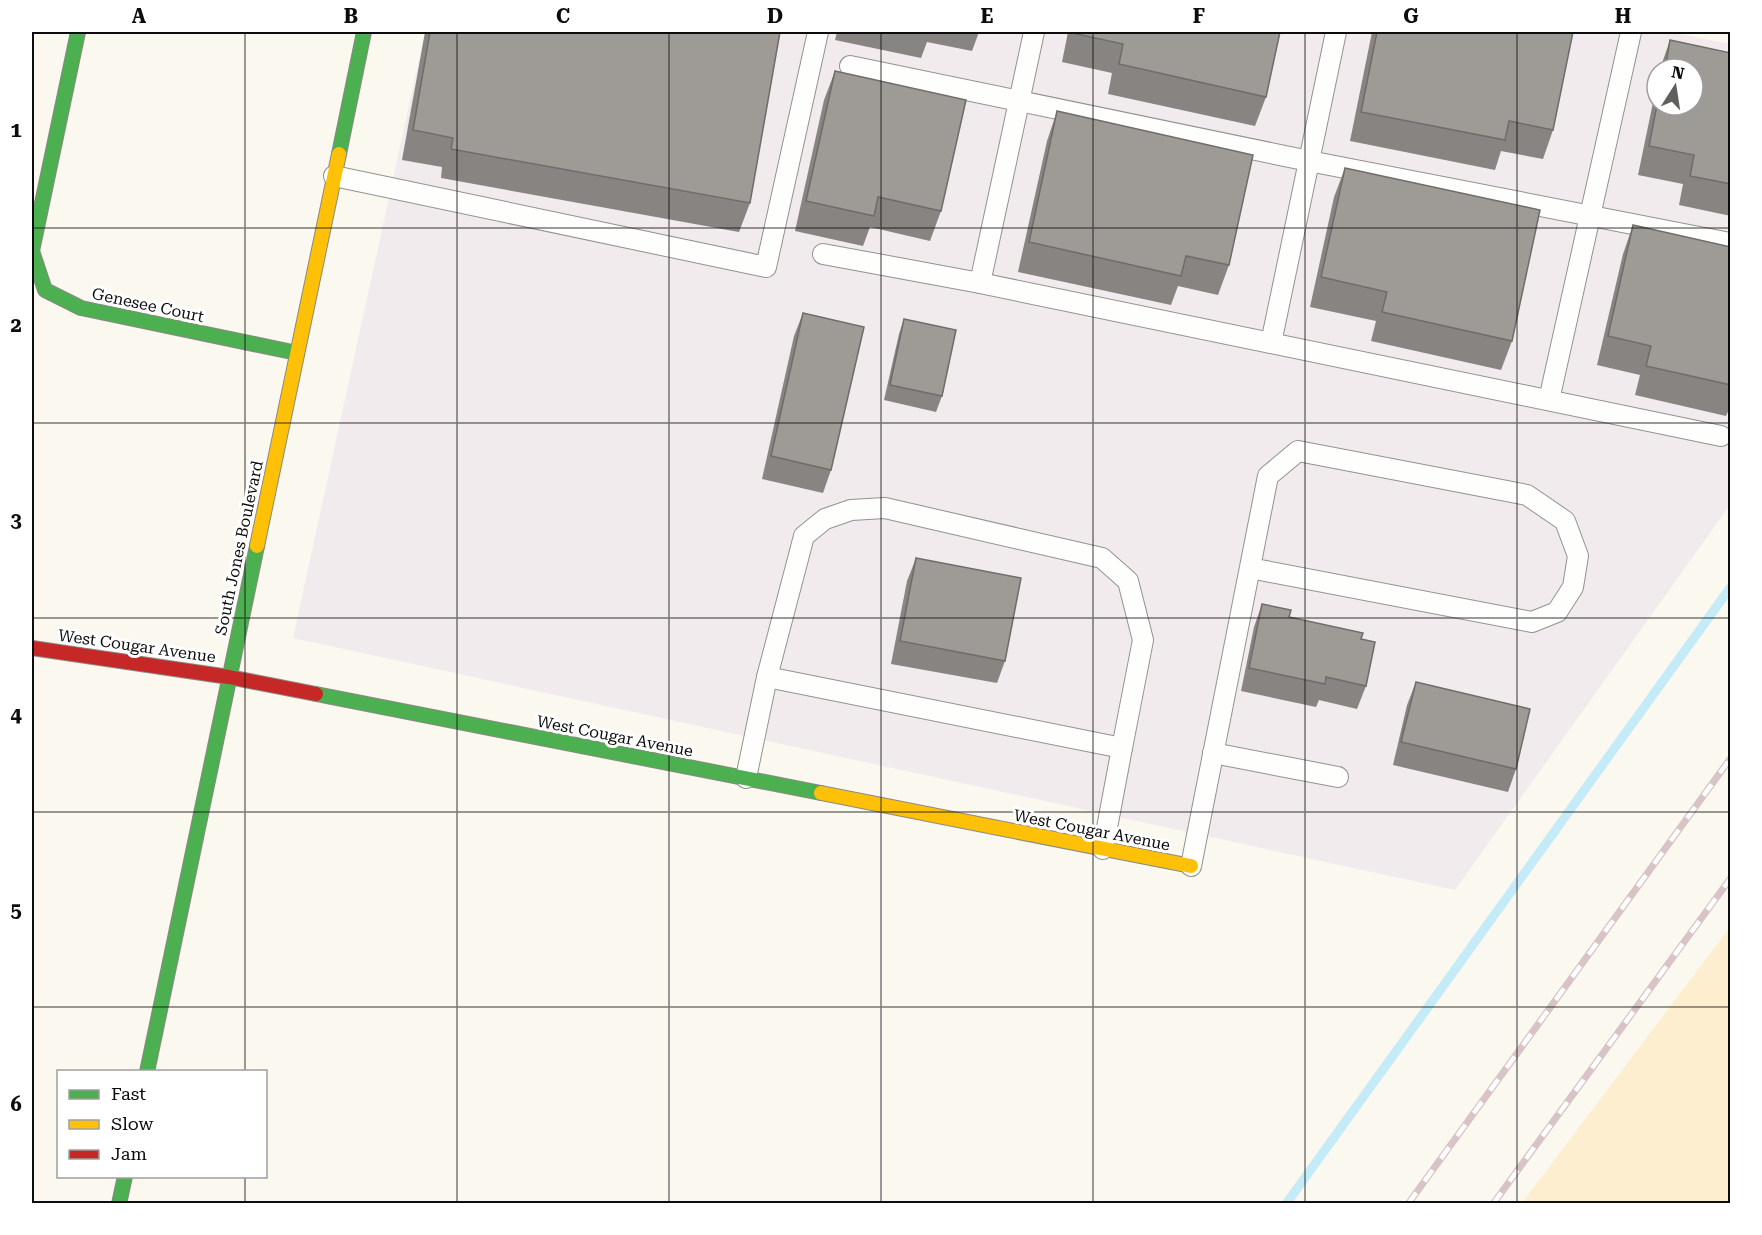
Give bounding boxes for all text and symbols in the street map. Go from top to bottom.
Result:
text: A [132,4,147,28]
text: B [344,4,358,28]
text: C [556,4,570,28]
text: D [767,4,783,28]
text: E [981,4,994,28]
text: F [1193,4,1205,28]
text: G [1403,4,1419,28]
text: H [1615,4,1631,28]
north arrow [1645,57,1705,117]
text: N [1670,62,1686,83]
text: 1 [10,118,22,142]
street label: Genesee Court [90,284,206,326]
text: 2 [10,313,22,337]
street label: South Jones Boulevard [211,459,267,637]
text: 3 [10,508,22,532]
street label: West Cougar Avenue [57,626,217,666]
text: 4 [10,703,22,727]
street label: West Cougar Avenue [535,712,695,761]
street label: West Cougar Avenue [1012,806,1172,855]
text: 5 [10,898,22,922]
legend [57,1070,267,1178]
text: Fast [111,1083,146,1104]
text: 6 [10,1092,22,1116]
text: Slow [111,1113,153,1134]
text: Jam [111,1143,147,1164]

